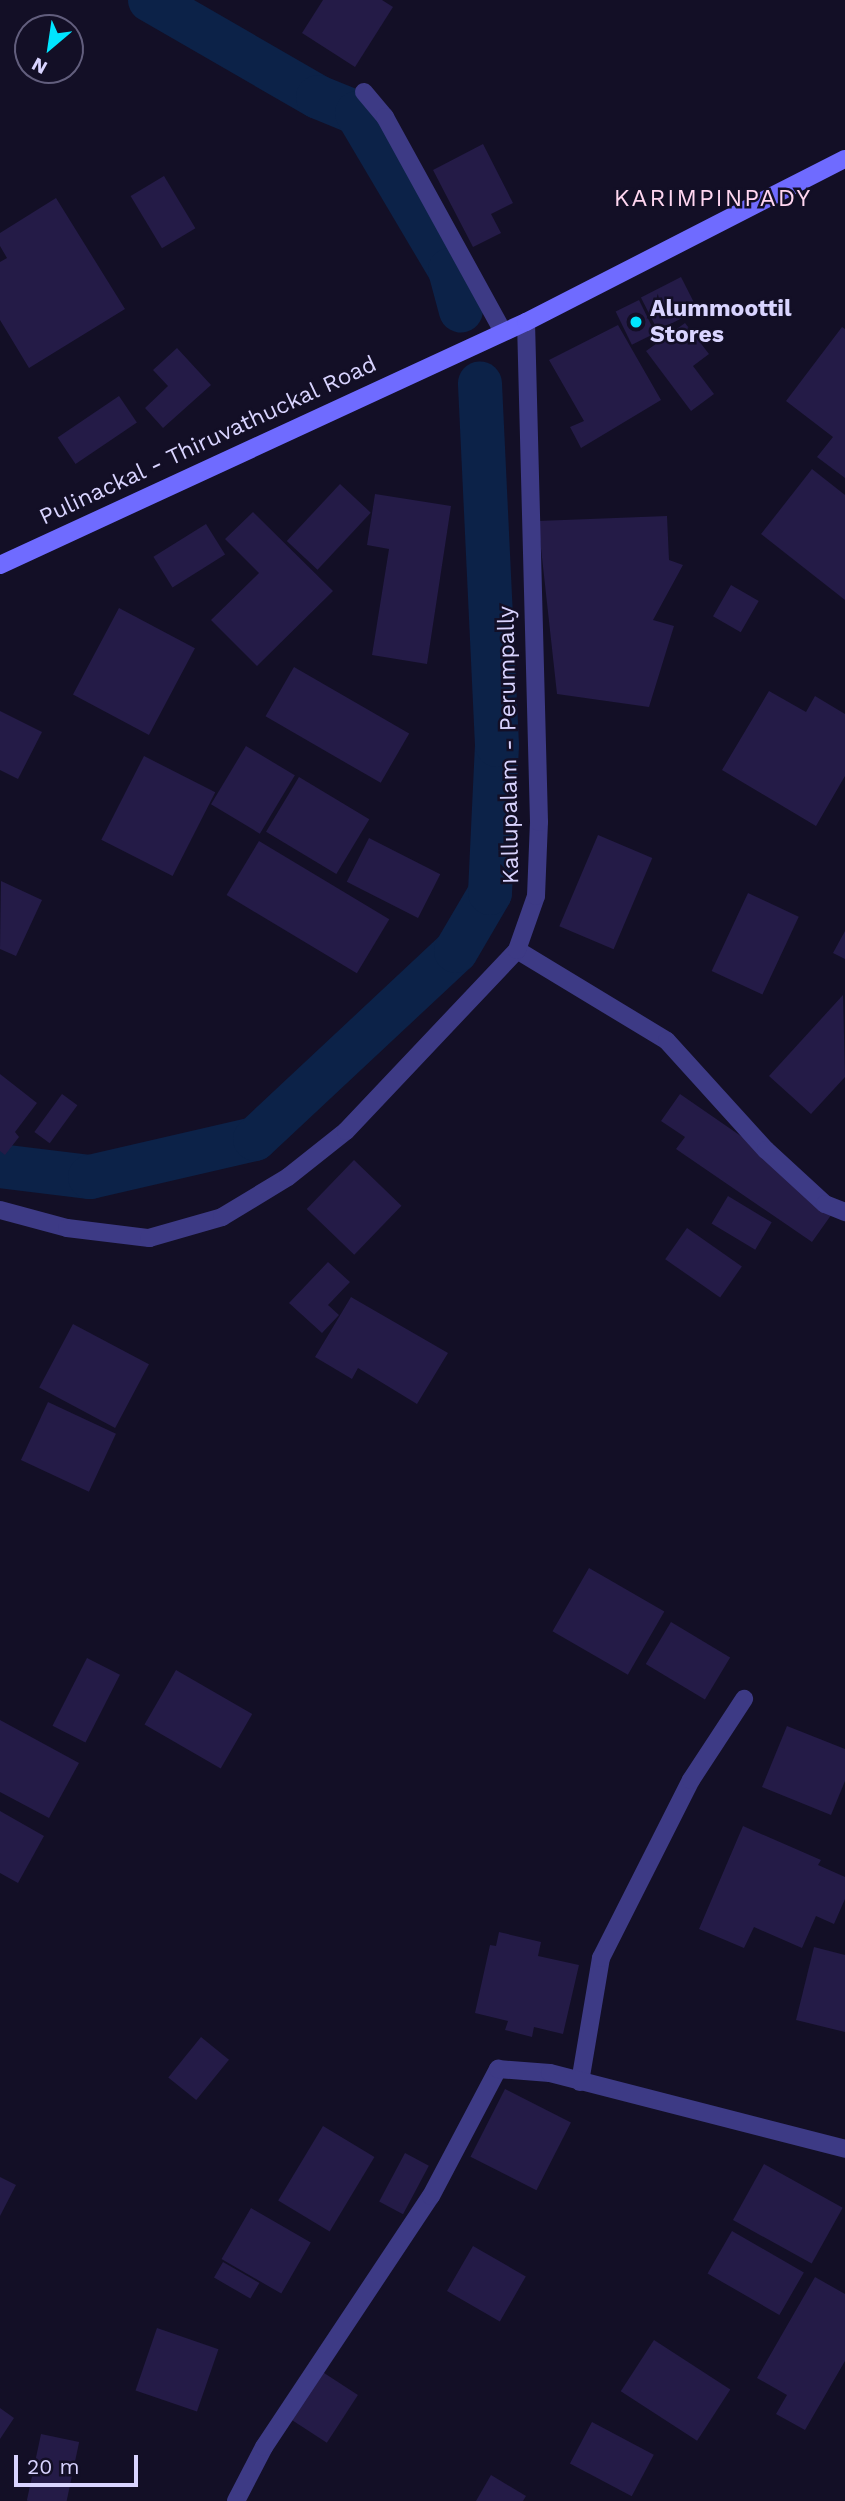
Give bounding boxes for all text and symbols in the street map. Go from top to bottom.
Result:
north arrow [14,14,84,84]
text: N [28,53,51,80]
district label: KARIMPINPADY [615,185,811,213]
place label: Alummoottil Stores [650,295,792,349]
marker: Alummoottil Stores [628,314,644,330]
street label: Pulinackal - Thiruvathuckal Road [34,350,382,532]
street label: Kallupalam - Perumpally [493,606,525,884]
scale bar [18,2442,142,2486]
text: 20 m [27,2454,79,2479]

